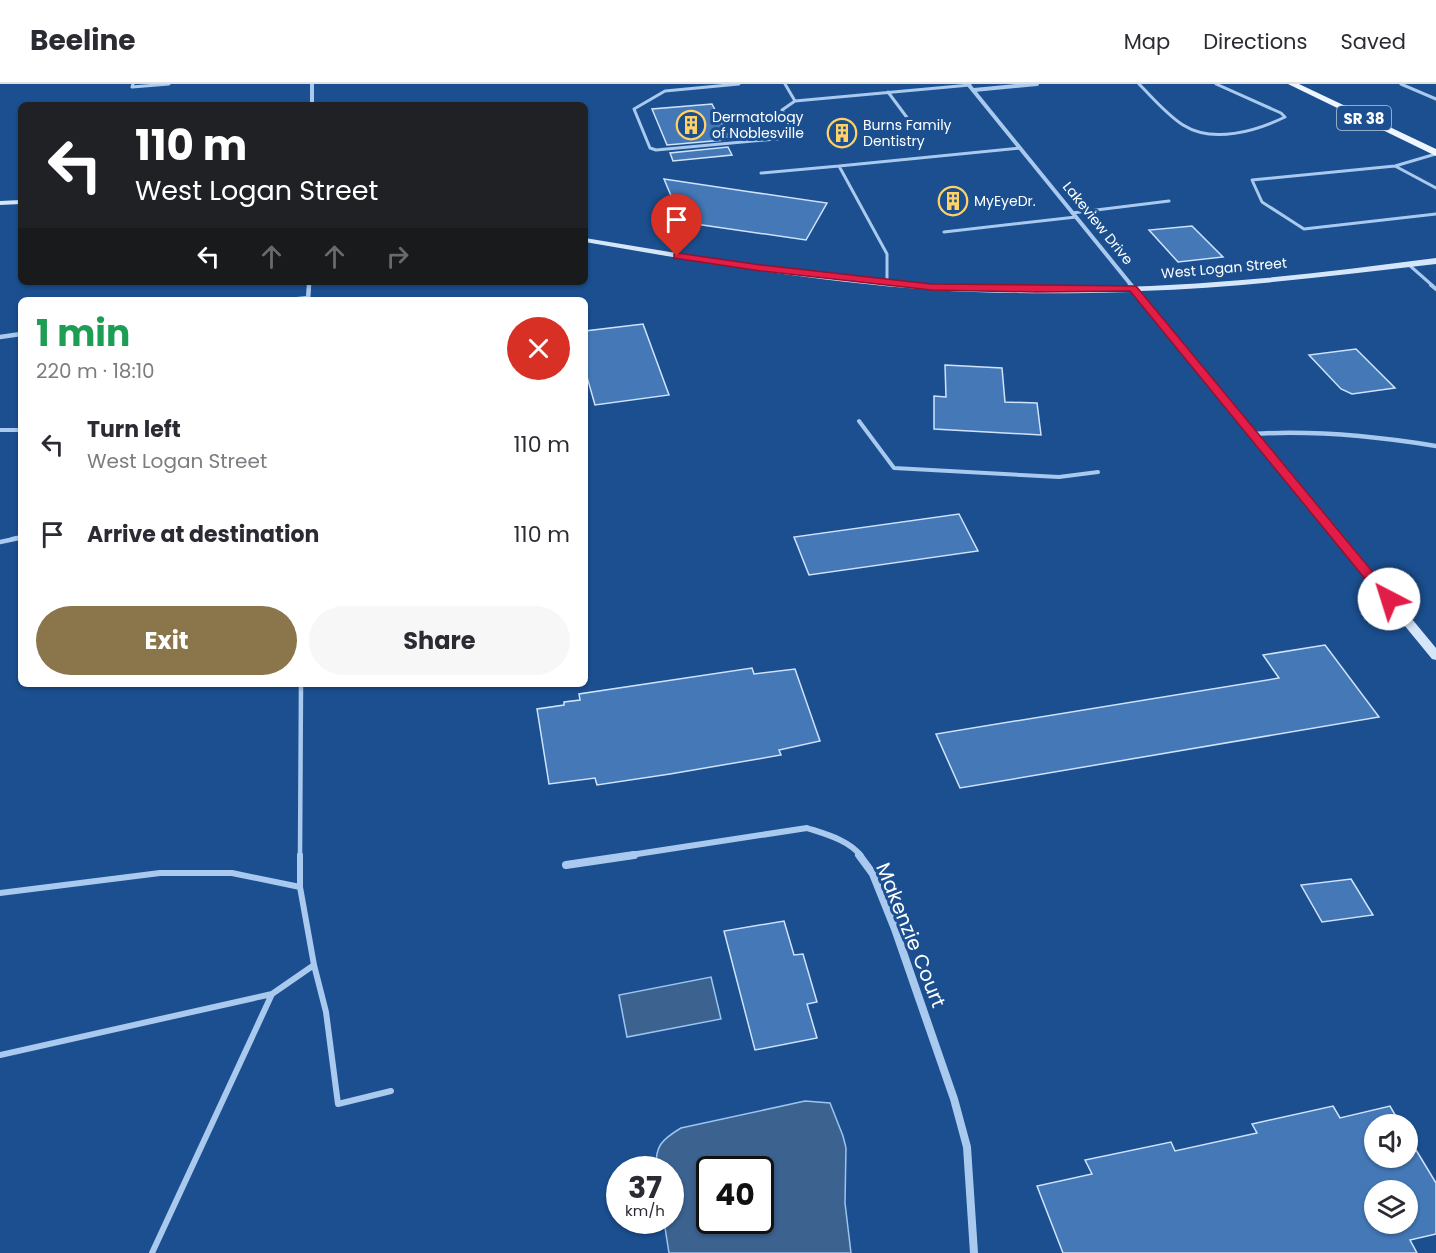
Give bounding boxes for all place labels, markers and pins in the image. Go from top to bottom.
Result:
place label: Dermatology of Noblesville [712,107,804,143]
building icon: Dermatology of Noblesville [675,109,707,141]
place label: Burns Family Dentistry [863,115,952,151]
building icon: Burns Family Dentistry [826,117,858,149]
building icon: MyEyeDr. [937,185,969,217]
place label: MyEyeDr. [974,191,1036,211]
pin [651,194,702,256]

